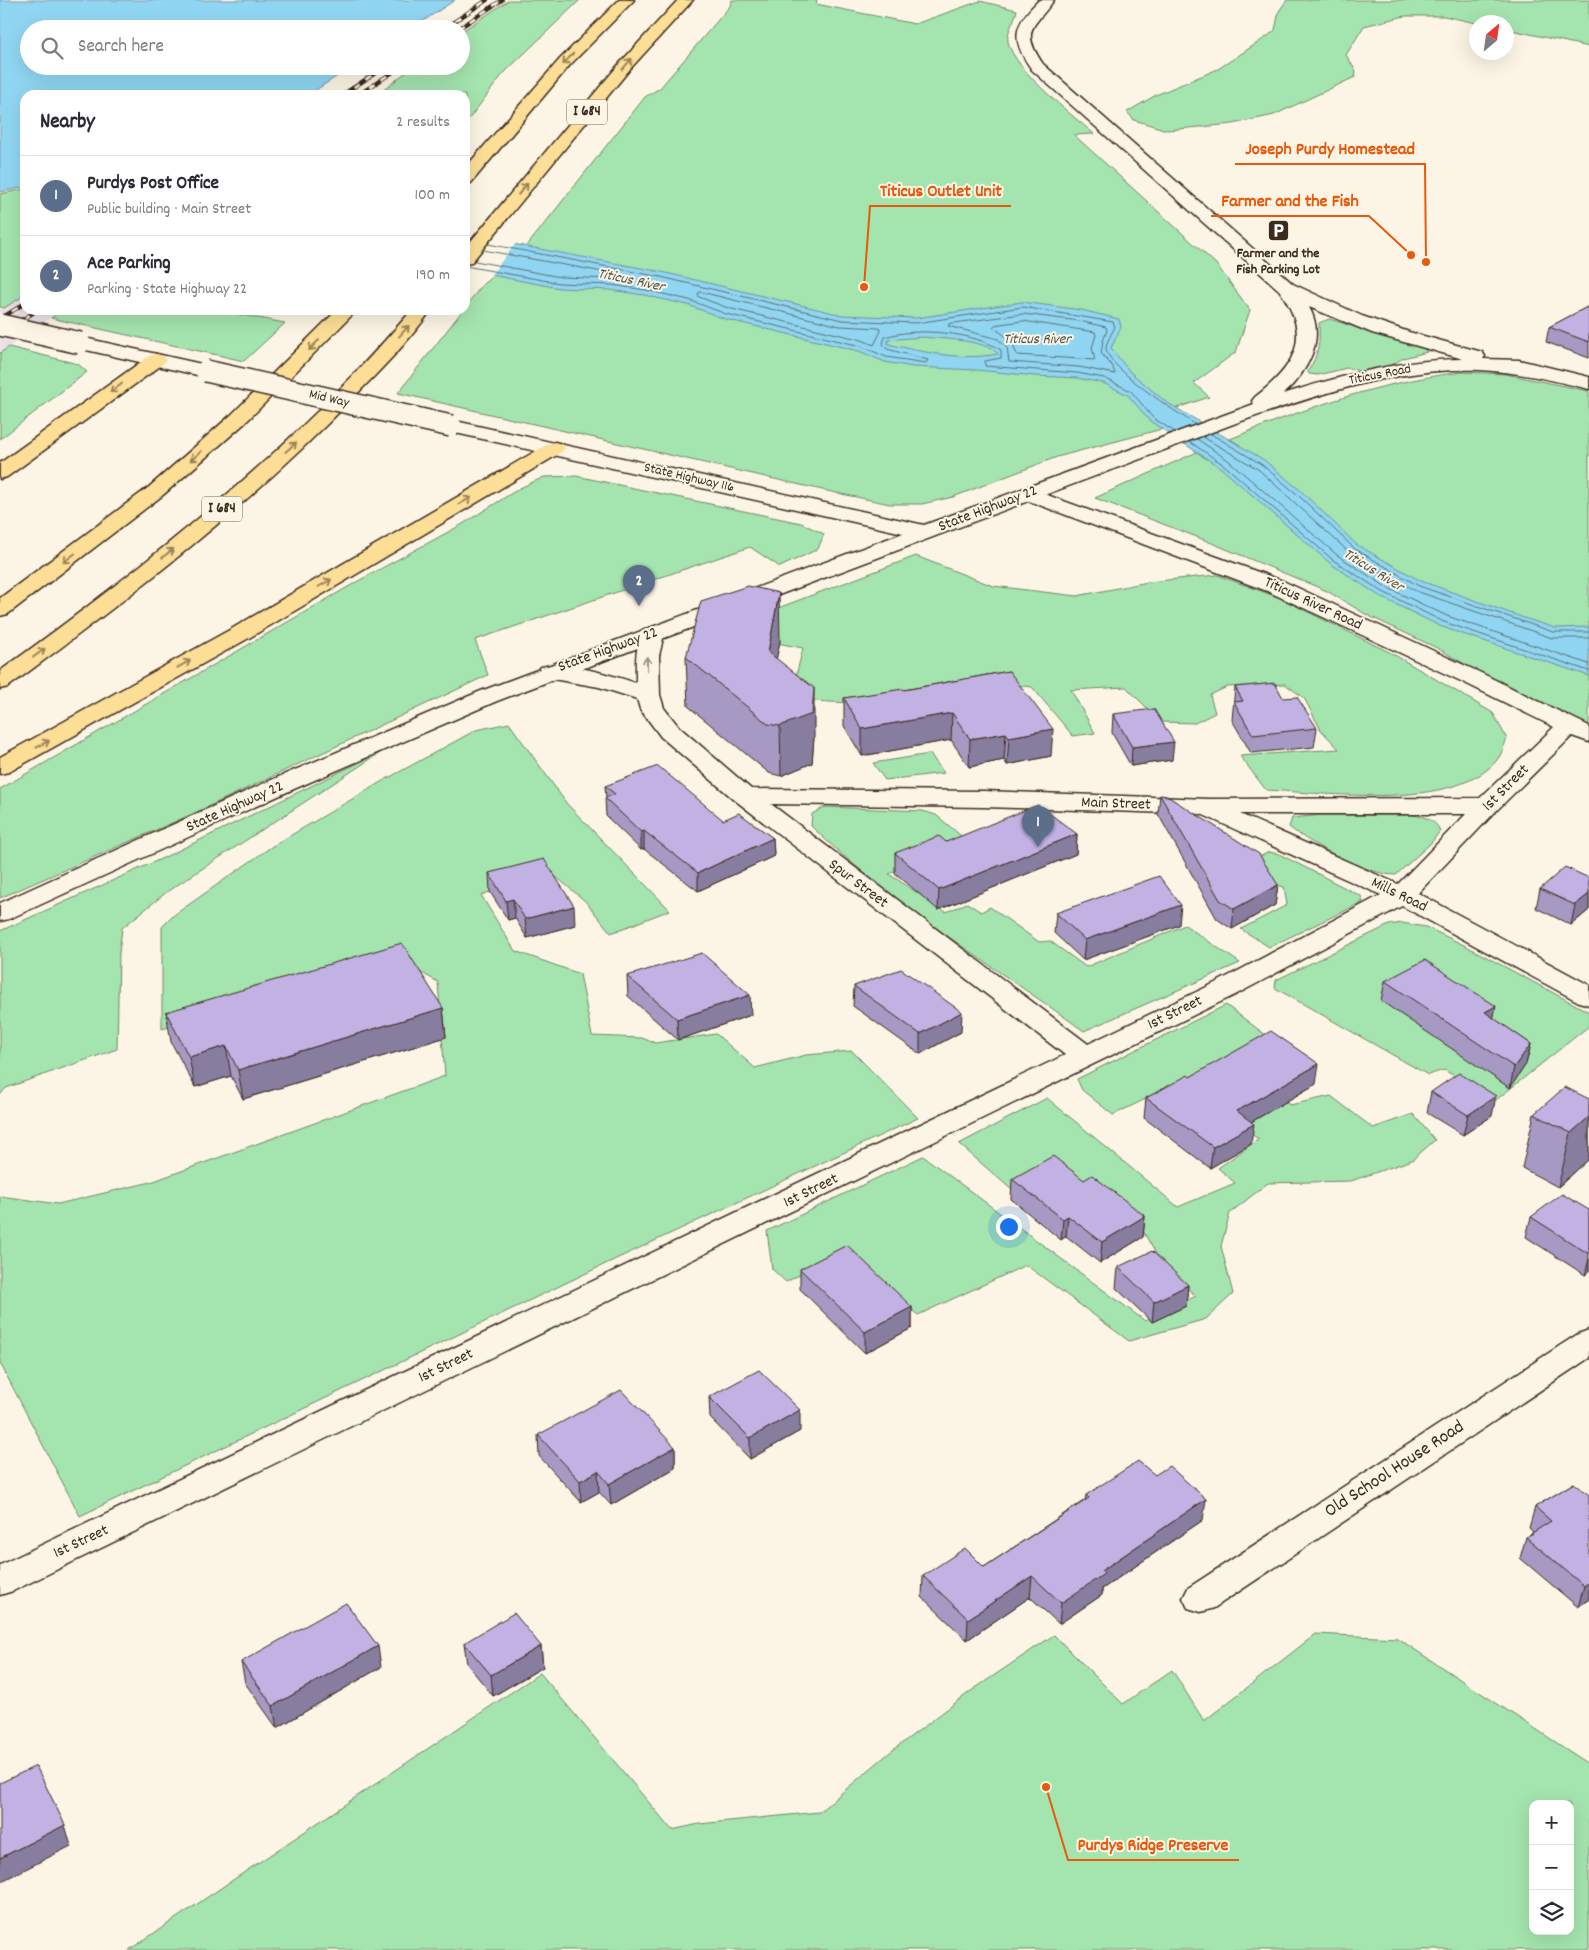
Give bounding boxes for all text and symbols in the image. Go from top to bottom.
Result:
north arrow [1469,15,1514,60]
search box [20,20,470,75]
icon: search [38,34,66,62]
text: Search here [78,34,164,61]
one-way arrow [562,53,574,66]
one-way arrow [621,58,632,71]
road number: I 684 [567,100,607,124]
text: Nearby [40,108,95,138]
text: 2 results [396,111,450,134]
callout: Joseph Purdy Homestead [1235,131,1425,164]
text: Joseph Purdy Homestead [1245,138,1415,163]
text: Purdys Post Office [87,171,219,198]
callout: Titicus Outlet Unit [870,173,1011,206]
text: Titicus Outlet Unit [880,180,1002,205]
one-way arrow [517,183,528,196]
callout: Farmer and the Fish [1211,183,1369,216]
text: 1 [54,184,58,207]
text: 100 m [414,184,450,207]
text: Farmer and the Fish [1221,190,1359,215]
text: Public building · Main Street [87,198,251,221]
parking icon: Farmer and the Fish Parking Lot [1266,219,1290,243]
place label: Farmer and the Fish Parking Lot [1236,244,1321,280]
text: Ace Parking [87,251,171,278]
water label: Titicus River [596,263,668,299]
text: 2 [53,264,60,287]
text: 190 m [416,264,450,287]
text: Parking · State Highway 22 [87,278,247,301]
one-way arrow [398,324,410,337]
water label: Titicus River [1003,329,1072,351]
one-way arrow [308,339,320,351]
street label: Titicus Road [1347,359,1413,391]
one-way arrow [109,383,123,393]
street label: Mid Way [307,385,351,413]
one-way arrow [284,441,297,453]
one-way arrow [189,450,202,462]
street label: State Highway 116 [642,458,736,498]
street label: State Highway 22 [935,480,1041,538]
one-way arrow [458,495,472,505]
road number: I 684 [202,496,242,522]
water label: Titicus River [1338,544,1409,599]
one-way arrow [161,548,174,559]
one-way arrow [62,553,76,563]
pin: 2 [623,565,655,606]
street label: Titicus River Road [1260,571,1366,637]
one-way arrow [318,578,333,588]
street label: State Highway 22 [555,621,661,679]
one-way arrow [32,648,46,658]
one-way arrow [642,656,652,672]
one-way arrow [177,659,191,669]
one-way arrow [35,738,49,748]
street label: 1st Street [1477,759,1535,817]
street label: State Highway 22 [183,775,287,839]
street label: Main Street [1081,791,1151,817]
pin: 1 [1022,806,1054,847]
street label: Spur Street [823,854,893,914]
street label: Mills Road [1367,871,1431,919]
street label: 1st Street [1144,990,1206,1036]
street label: 1st Street [780,1168,842,1214]
your location [996,1214,1022,1240]
street label: 1st Street [415,1343,477,1389]
street label: Old School House Road [1320,1415,1470,1525]
street label: 1st Street [50,1519,113,1565]
map controls [1529,1800,1574,1935]
button: + [1529,1800,1574,1845]
callout: Purdys Ridge Preserve [1068,1827,1239,1860]
text: Purdys Ridge Preserve [1078,1834,1228,1859]
button: − [1529,1845,1574,1890]
button: layers [1529,1890,1574,1935]

